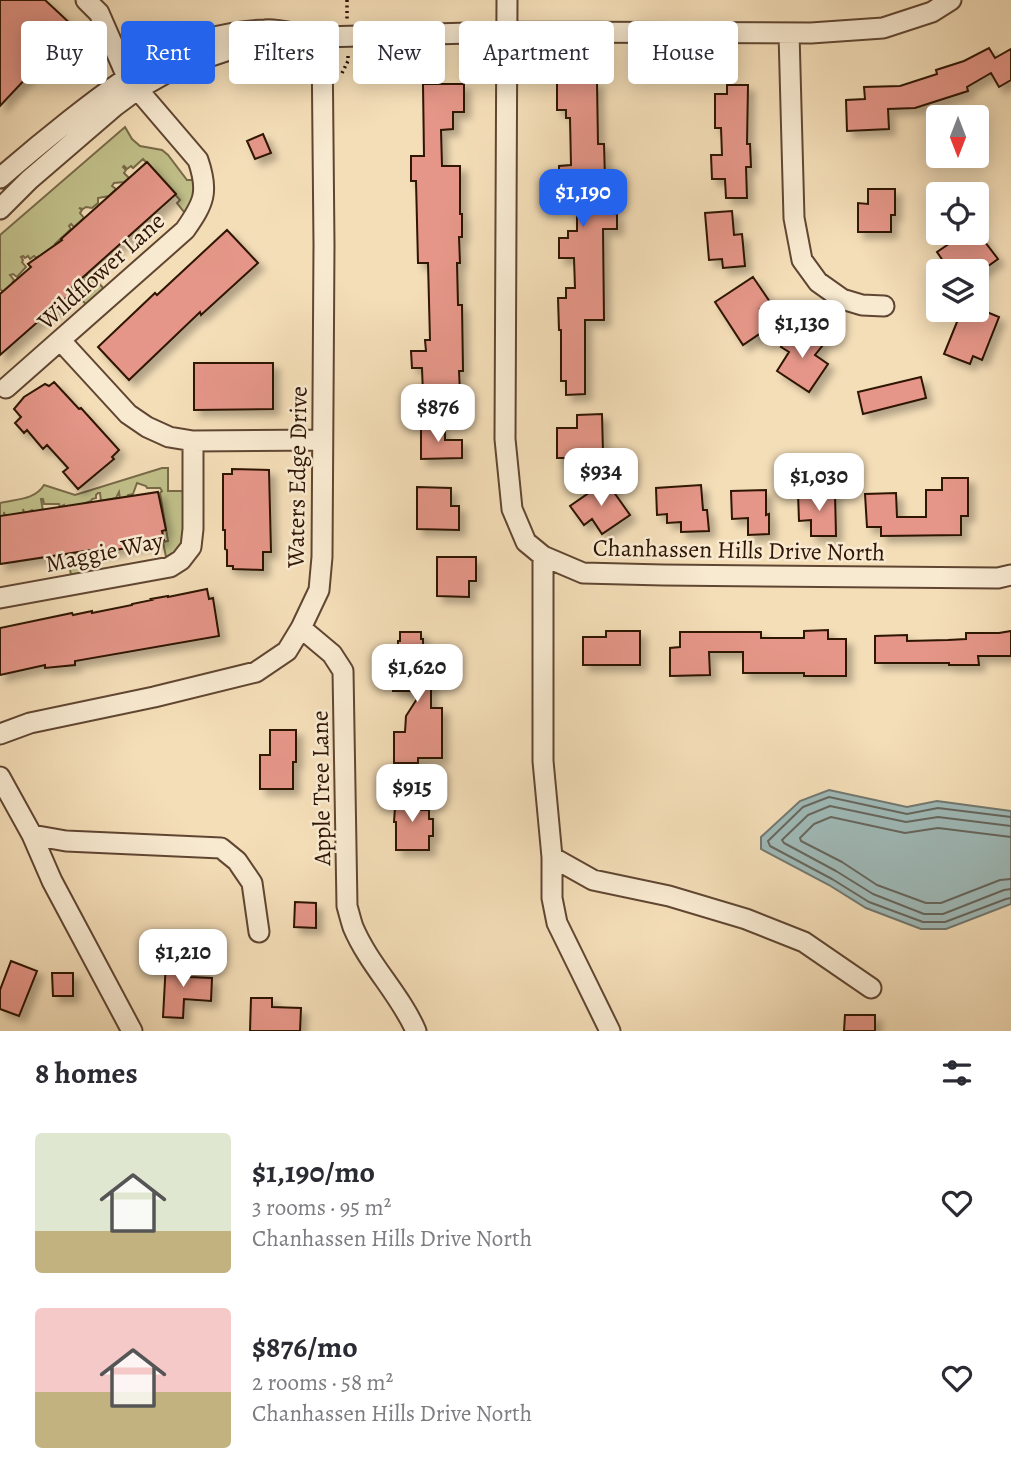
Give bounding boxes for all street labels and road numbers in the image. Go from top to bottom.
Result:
street label: Wildflower Lane [30,205,171,337]
street label: Waters Edge Drive [279,386,315,569]
street label: Maggie Way [42,524,166,580]
street label: Chanhassen Hills Drive North [593,531,886,569]
street label: Apple Tree Lane [304,710,338,867]

